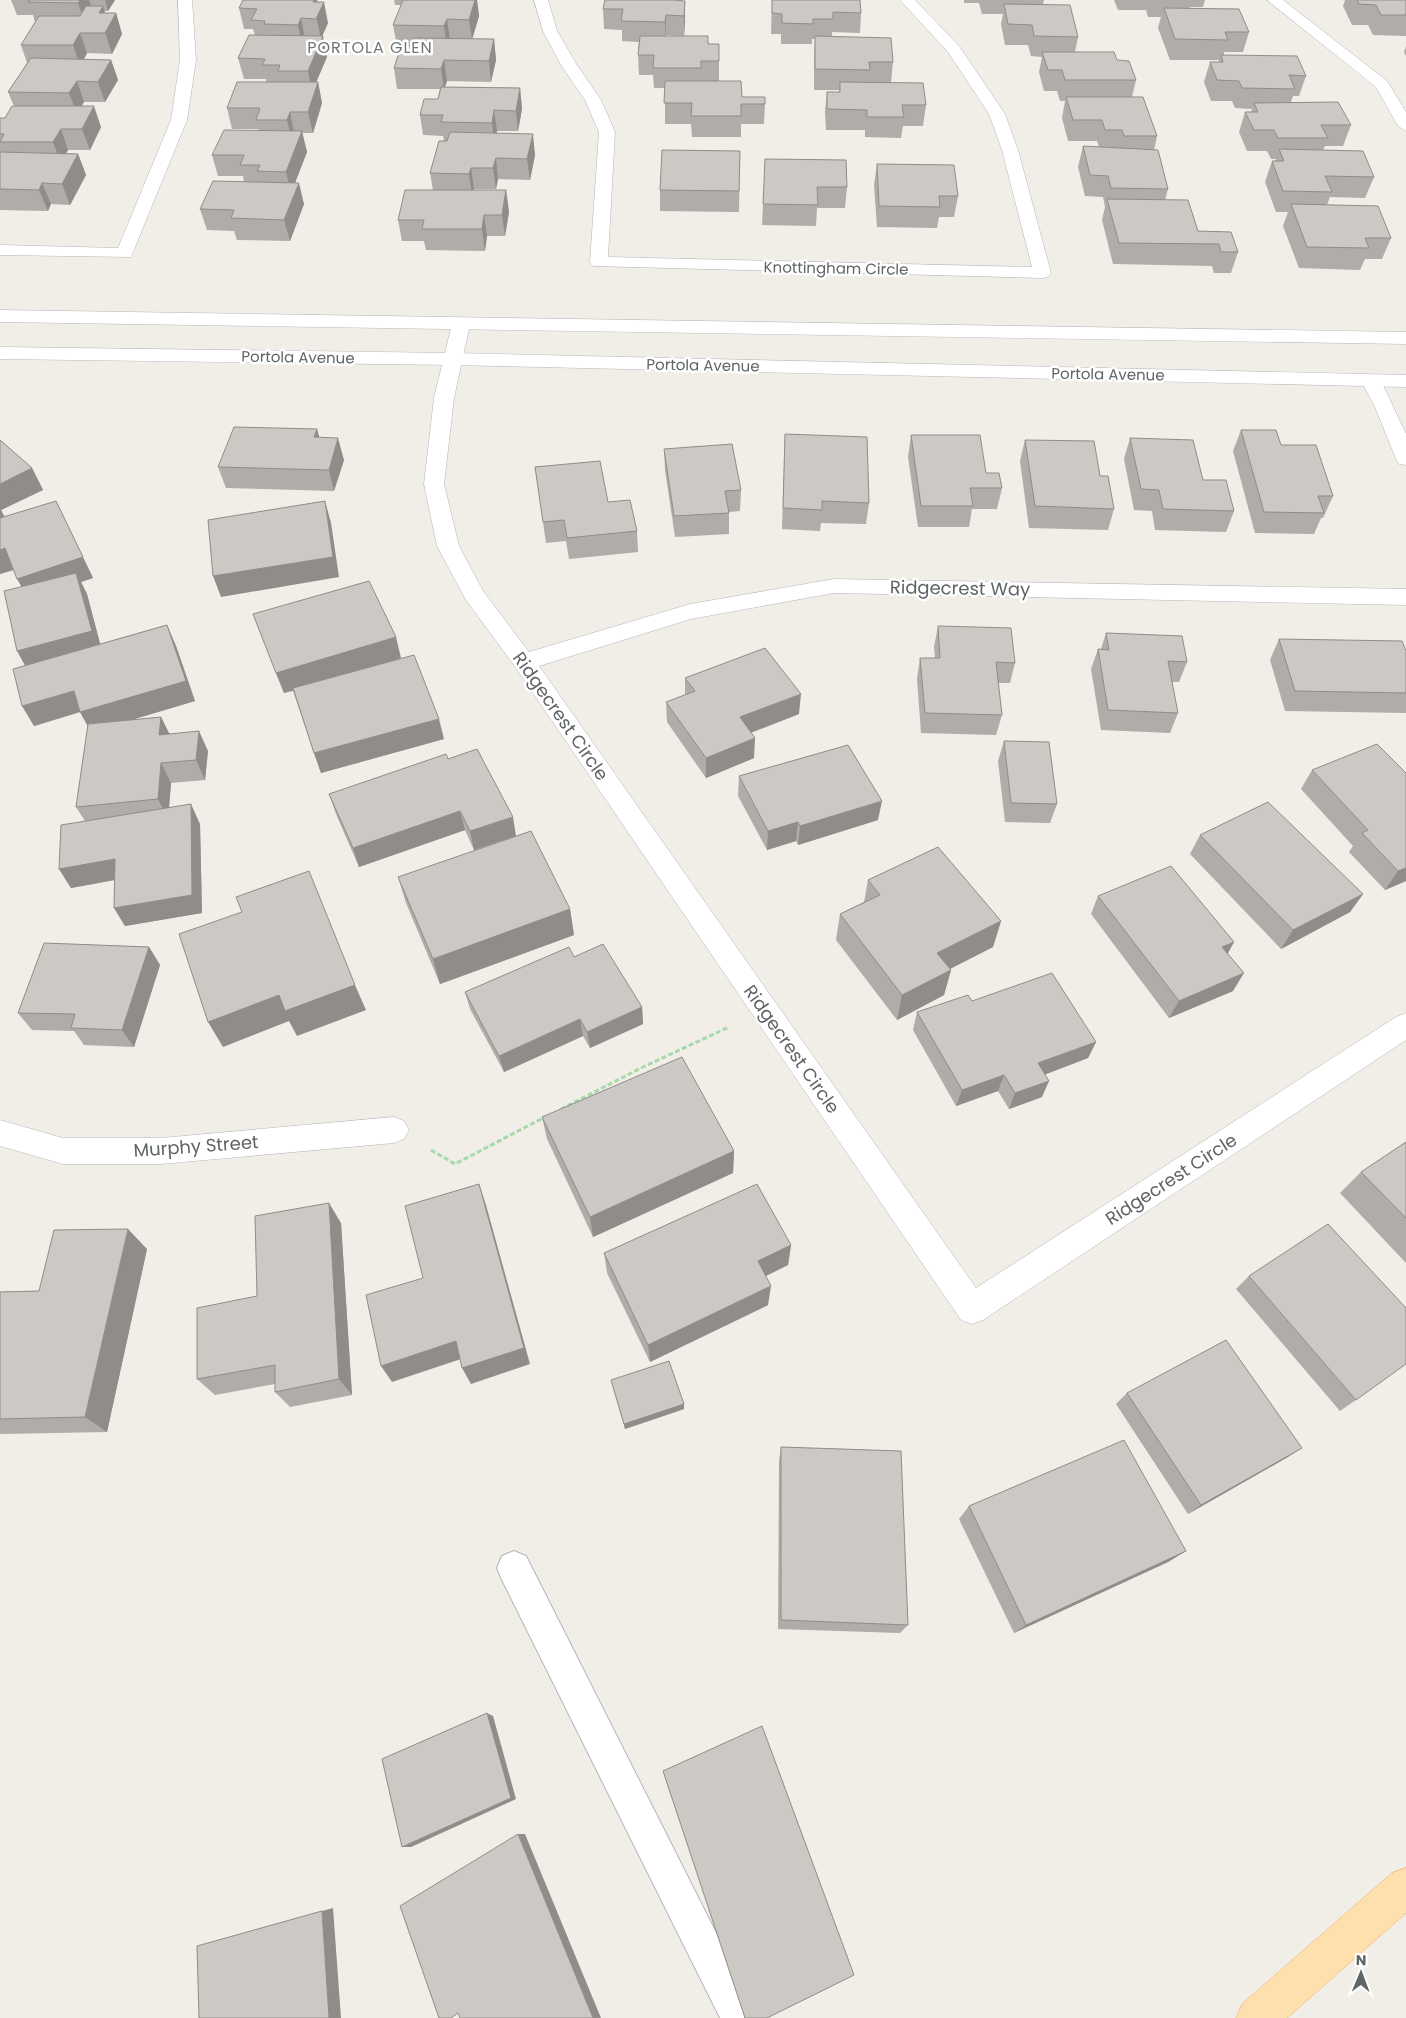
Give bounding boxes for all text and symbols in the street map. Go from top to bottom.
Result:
district label: PORTOLA GLEN [307,36,433,59]
street label: Knottingham Circle [763,256,909,280]
street label: Portola Avenue [241,346,355,368]
street label: Portola Avenue [646,354,760,376]
street label: Portola Avenue [1051,363,1165,385]
street label: Ridgecrest Way [890,574,1030,602]
street label: Ridgecrest Circle [507,647,615,785]
street label: Ridgecrest Circle [738,980,846,1118]
street label: Ridgecrest Circle [1100,1127,1242,1231]
street label: Murphy Street [133,1129,259,1163]
north arrow [1336,1948,1386,1998]
text: N [1356,1950,1367,1970]

